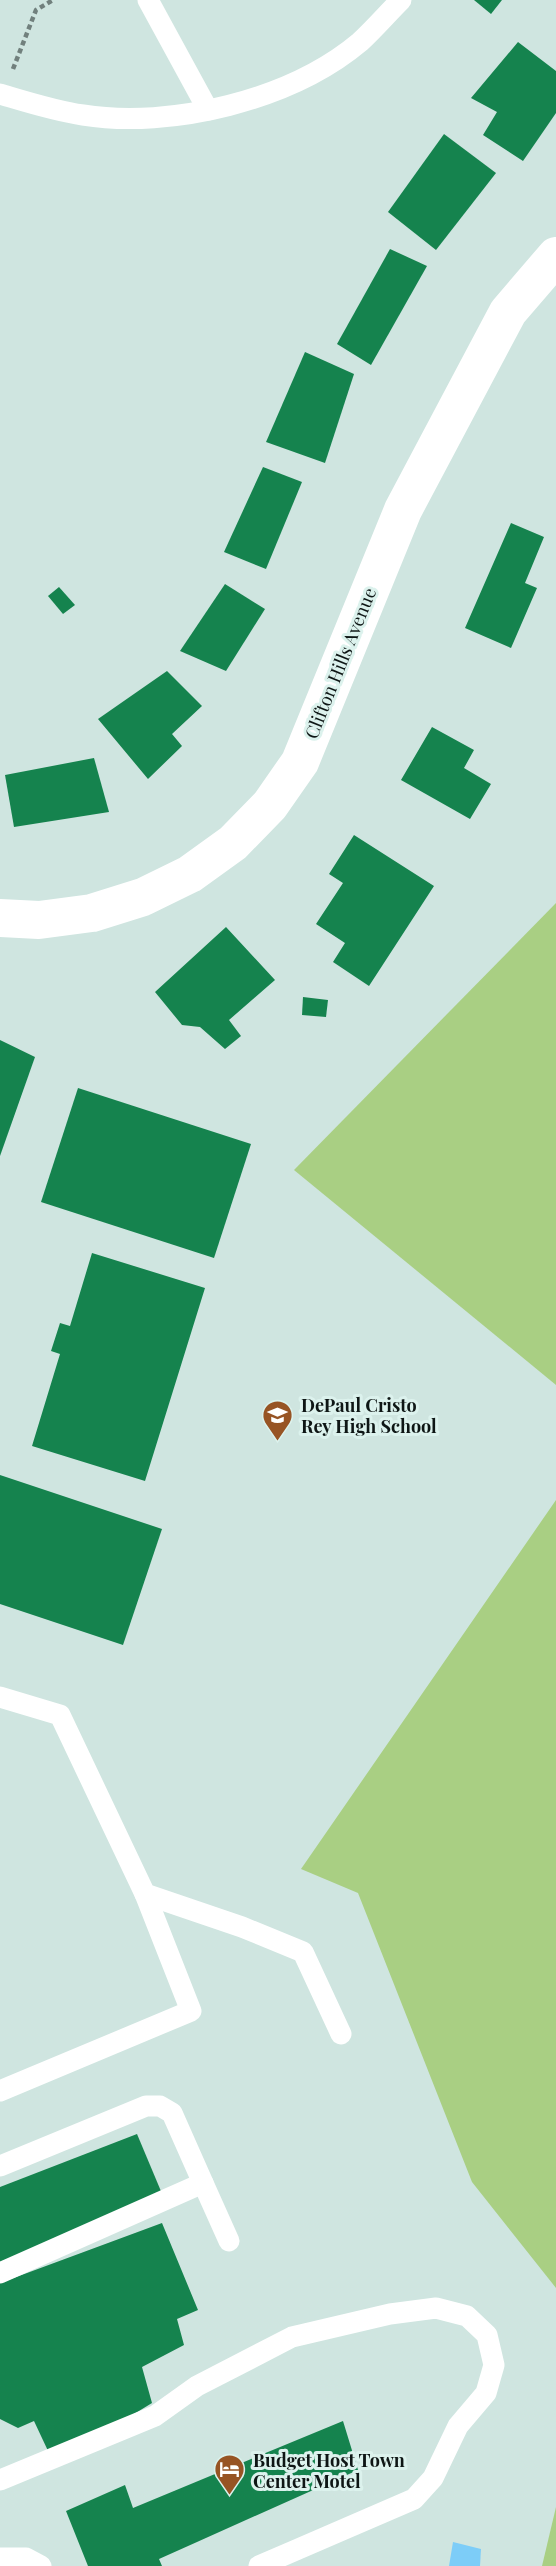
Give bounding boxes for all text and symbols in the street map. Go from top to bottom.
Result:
street label: Clifton Hills Avenue [299,584,381,742]
place label: DePaul Cristo Rey High School [301,1393,437,1438]
school or university icon: DePaul Cristo Rey High School [261,1398,295,1442]
place label: Budget Host Town Center Motel [253,2448,405,2493]
hotel icon: Budget Host Town Center Motel [213,2453,247,2497]

